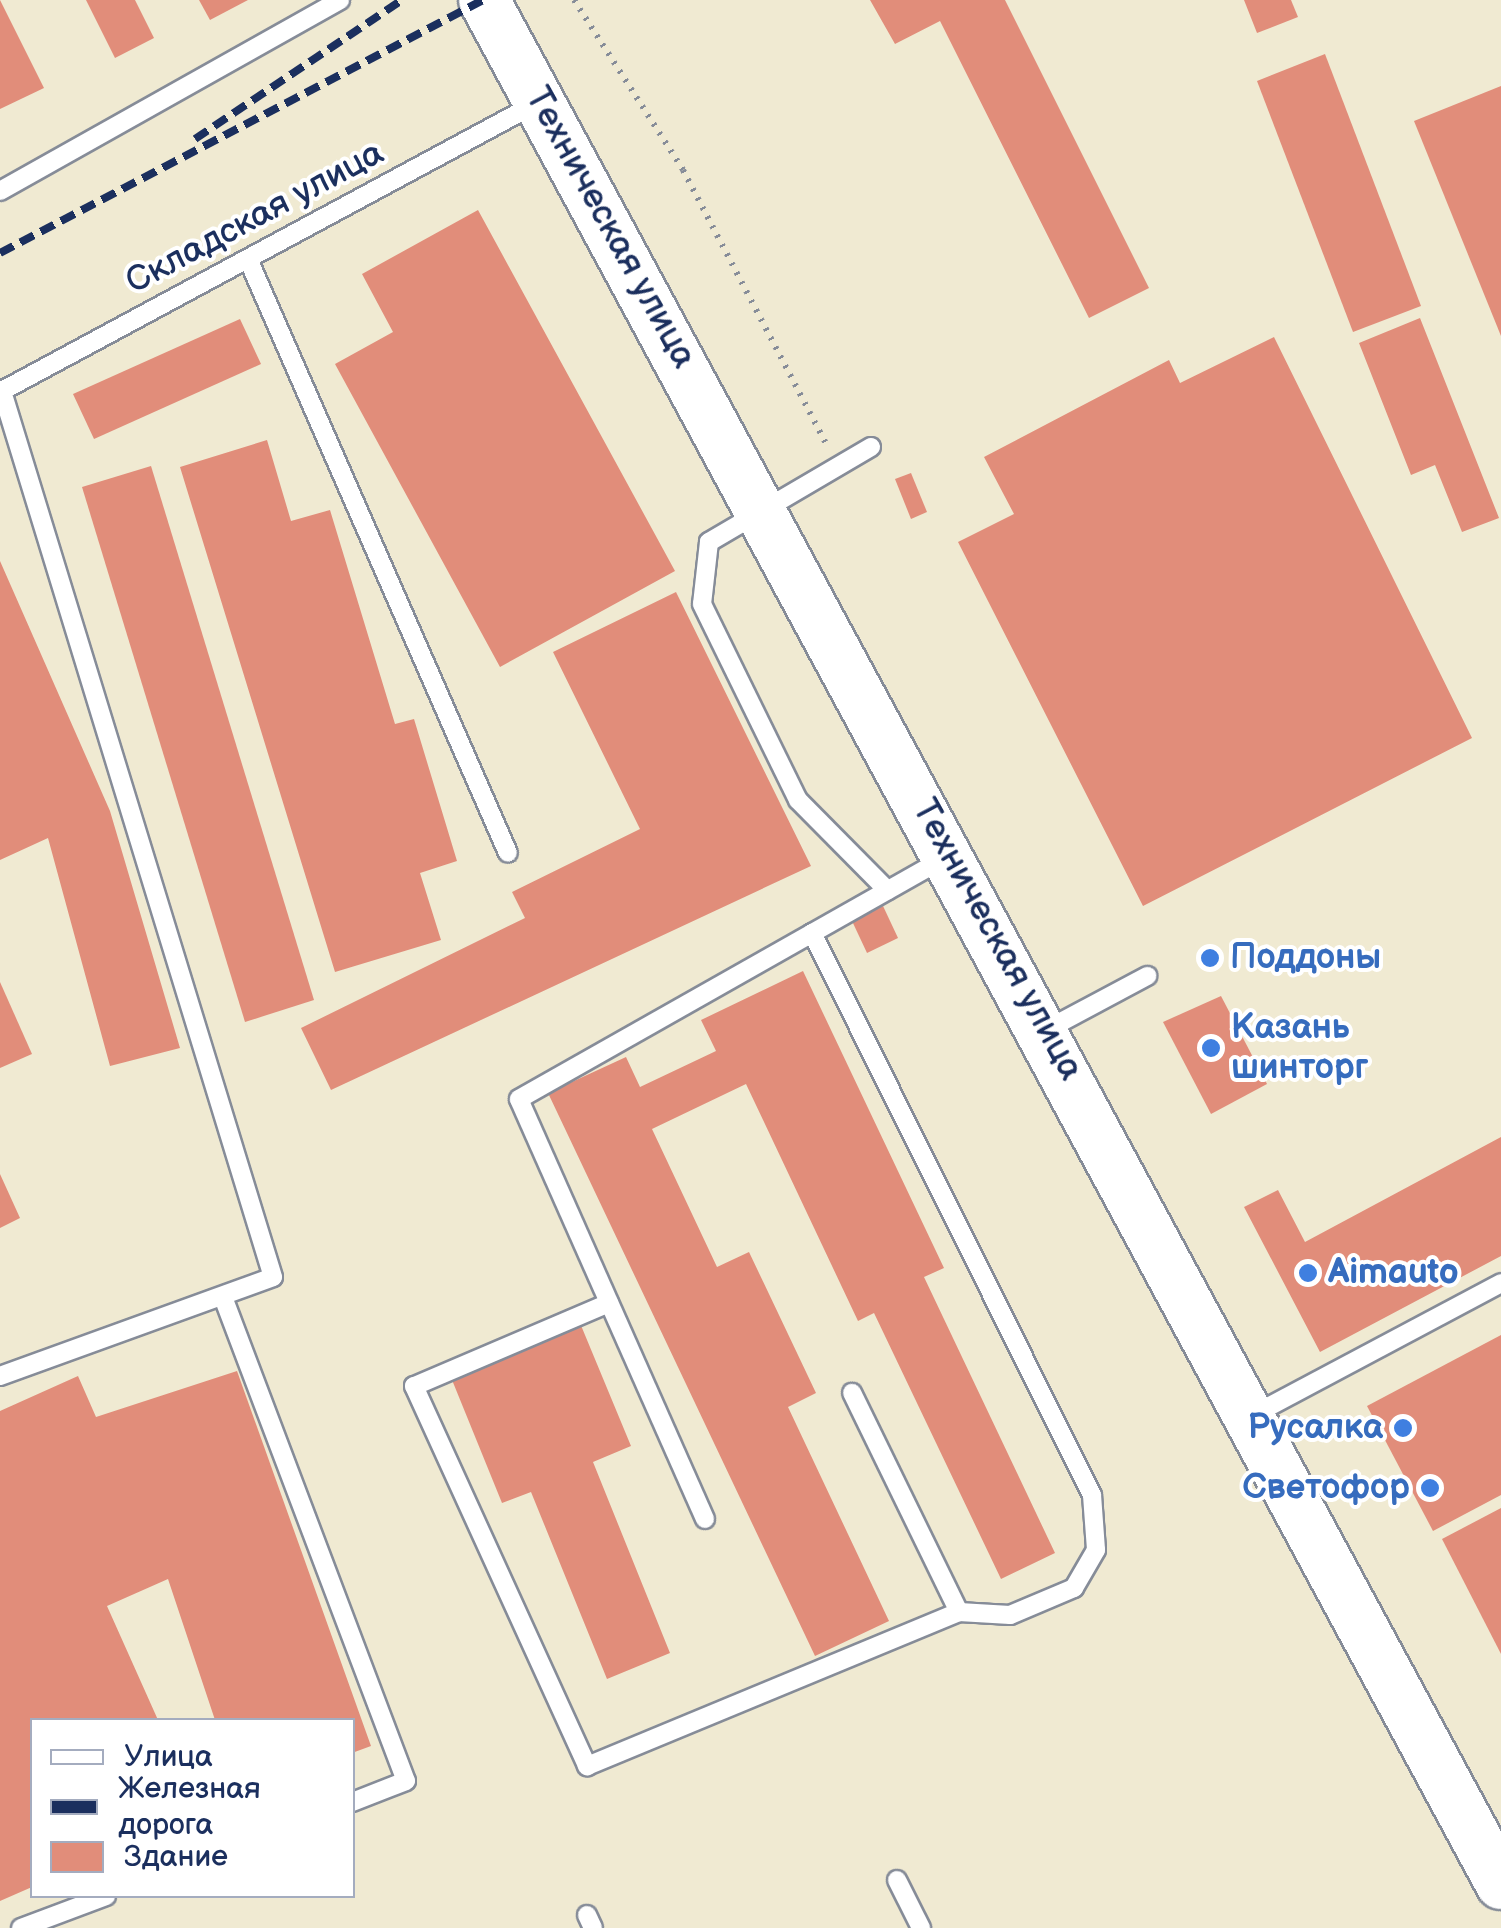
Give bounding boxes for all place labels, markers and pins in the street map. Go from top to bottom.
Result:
place label: Поддоны [1230,937,1381,979]
marker: Поддоны [1199,947,1221,969]
place label: Казань шинторг [1231,1007,1369,1089]
marker: Казань шинторг [1200,1037,1222,1059]
place label: Aimauto [1328,1252,1459,1294]
marker: Aimauto [1297,1262,1319,1284]
place label: Русалка [1248,1407,1383,1449]
marker: Русалка [1392,1417,1414,1439]
place label: Светофор [1242,1467,1410,1509]
marker: Светофор [1419,1477,1441,1499]

